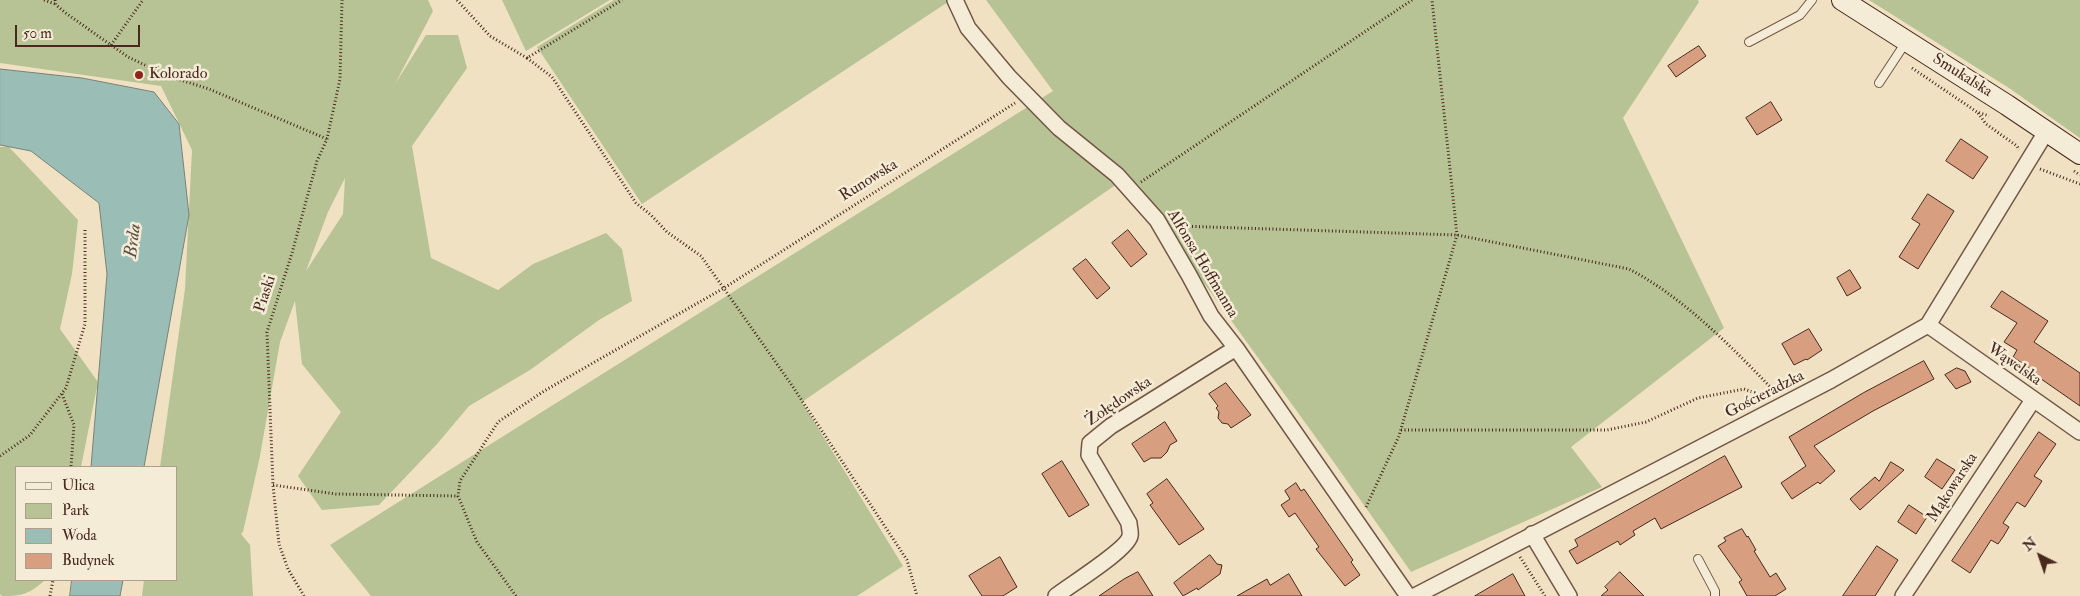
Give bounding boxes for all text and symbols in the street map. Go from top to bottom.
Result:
scale bar [18,15,142,47]
text: 50 m [23,24,52,43]
street label: Smukalska [1928,50,1996,102]
place label: Kolorado [149,65,207,85]
marker: Kolorado [133,69,145,81]
street label: Runowska [836,156,902,206]
street label: Alfonsa Hoffmanna [1162,207,1242,321]
water label: Brda [121,223,147,259]
street label: Piaski [251,273,281,315]
street label: Wąwelska [1983,340,2045,390]
street label: Gościeradzka [1722,367,1808,423]
street label: Żołędowska [1082,373,1156,431]
street label: Mąkowarska [1923,450,1983,526]
legend [15,466,178,581]
text: Ulica [62,476,95,495]
text: Park [62,501,89,520]
text: Woda [62,526,97,545]
north arrow [2015,531,2065,581]
text: N [2020,534,2040,555]
text: Budynek [62,551,115,570]

